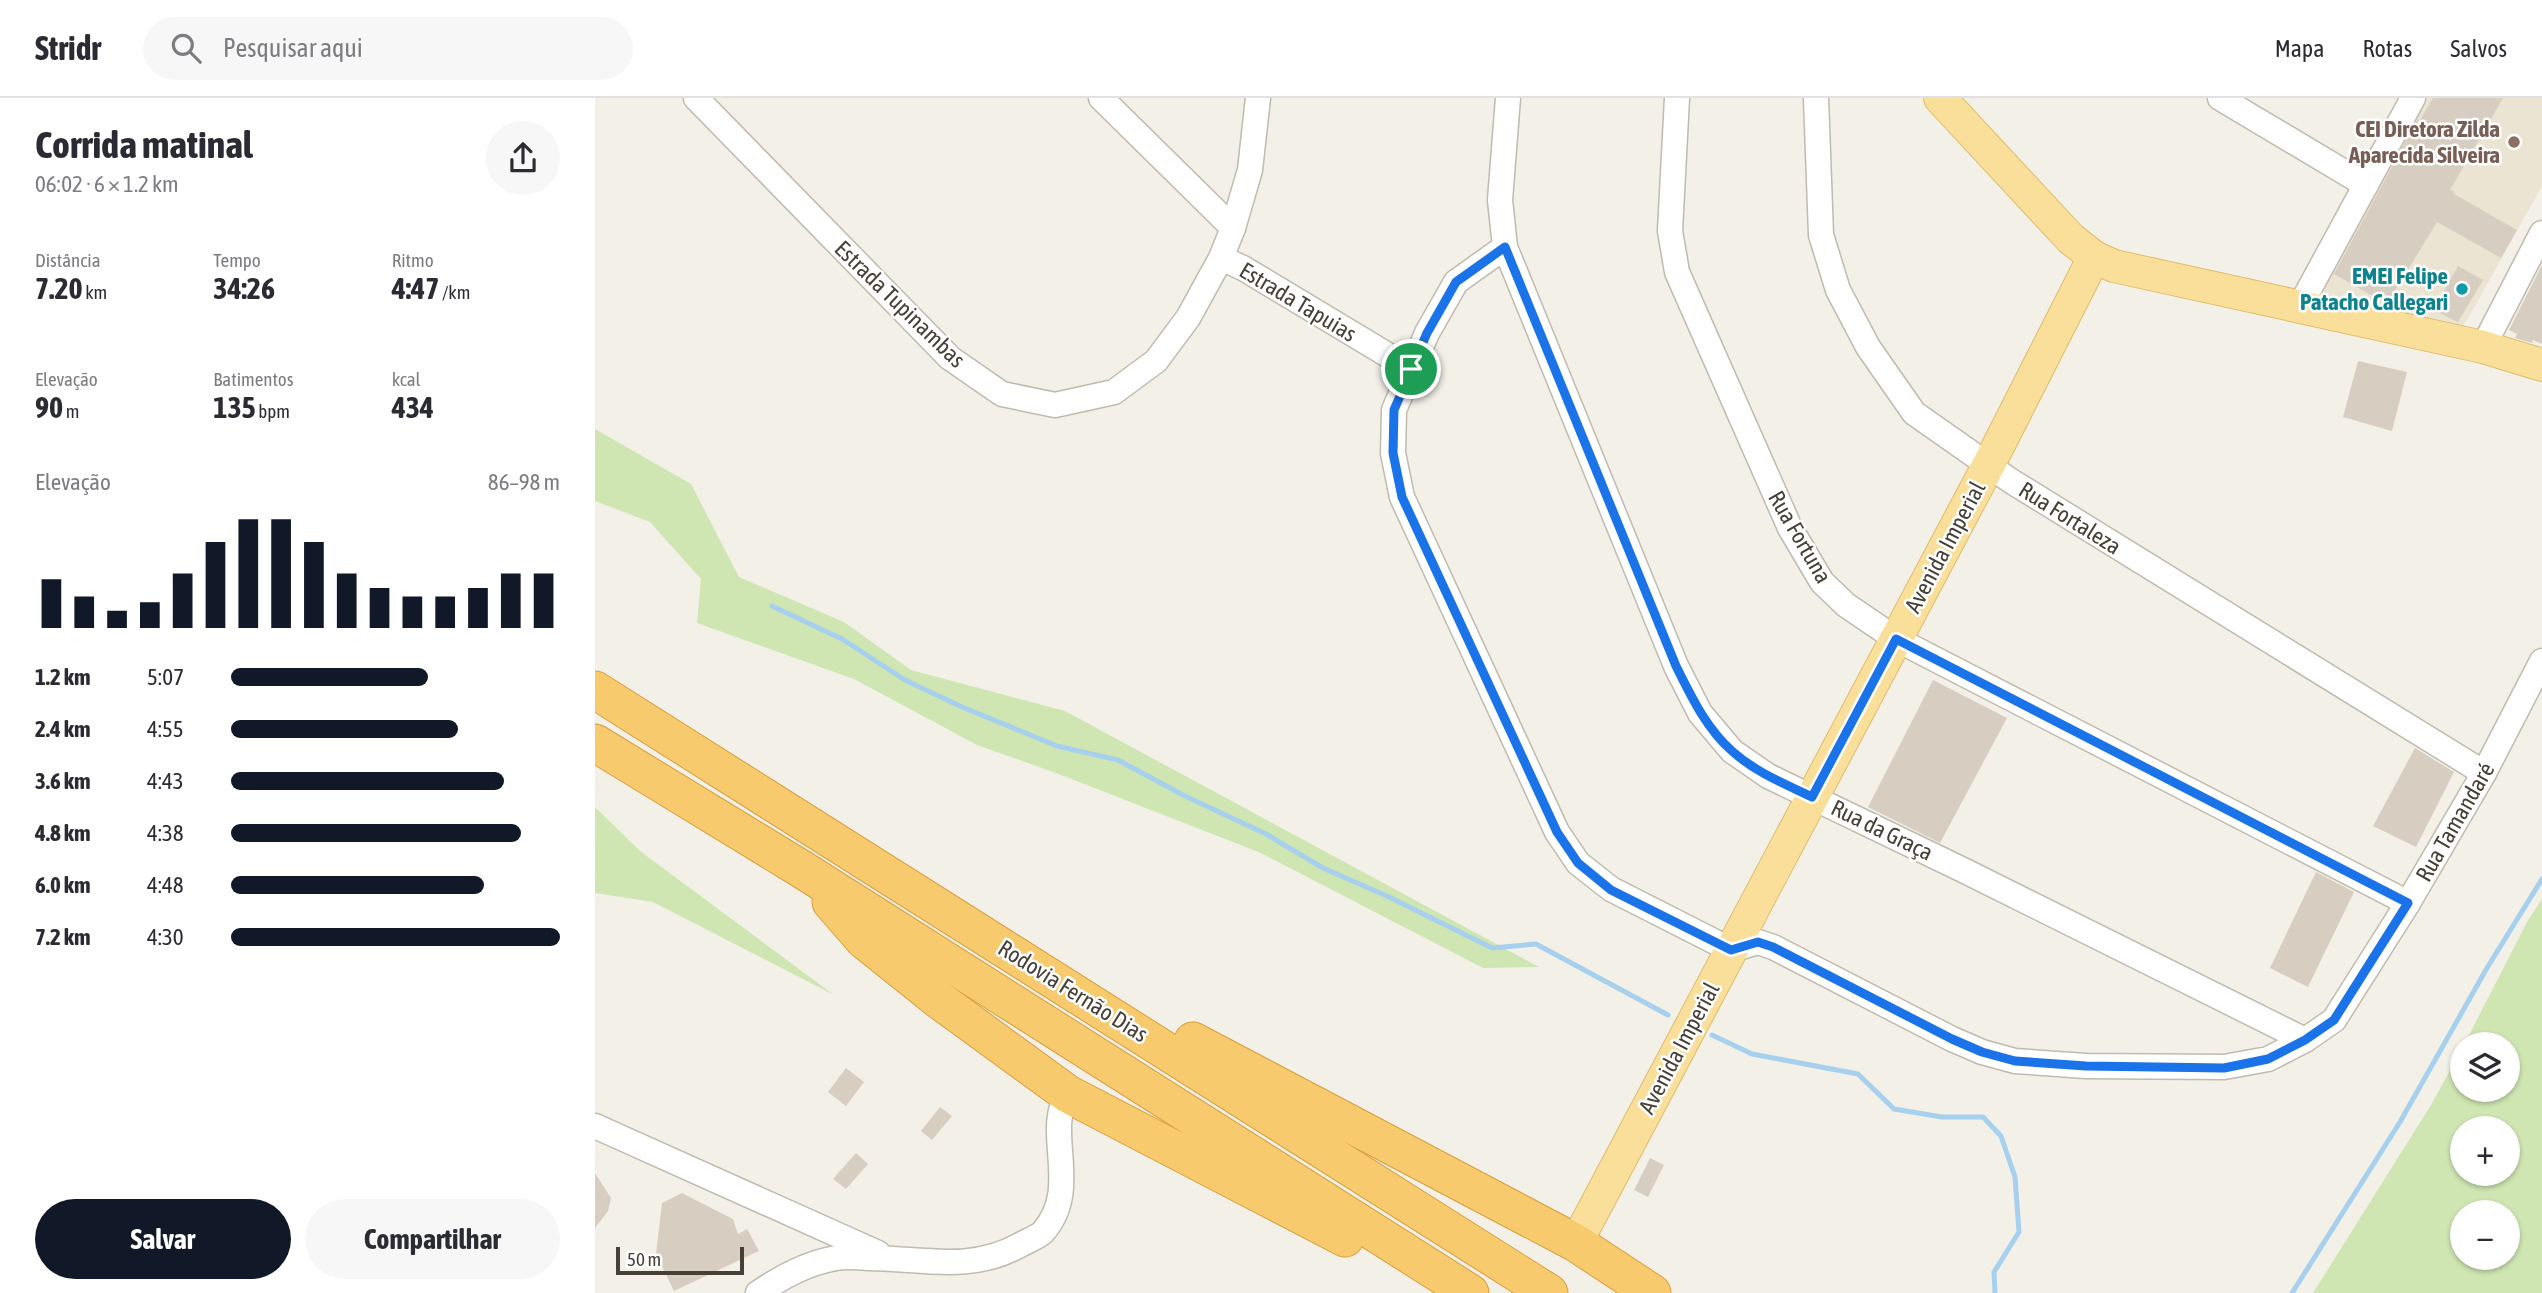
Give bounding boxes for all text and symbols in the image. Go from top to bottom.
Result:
search box [143,17,633,80]
text: Stridr [35,29,101,67]
icon: search [167,29,205,67]
text: Pesquisar aqui [223,33,363,63]
text: Mapa [2275,35,2324,62]
text: Rotas [2362,35,2412,62]
text: Salvos [2450,35,2507,62]
place label: CEI Diretora Zilda Aparecida Silveira [2348,116,2500,168]
button: share [486,121,560,195]
text: Corrida matinal [35,123,253,166]
marker: CEI Diretora Zilda Aparecida Silveira [2506,134,2522,150]
text: 06:02 · 6 × 1.2 km [35,171,179,197]
street label: Estrada Tupinambas [830,235,970,373]
text: Distância [35,249,100,271]
text: Tempo [213,249,261,271]
text: Ritmo [392,249,434,271]
street label: Estrada Tapuias [1235,257,1361,347]
place label: EMEI Felipe Patacho Callegari [2300,263,2448,315]
text: 7.20 [35,271,83,305]
text: 34:26 [213,271,275,305]
text: 4:47 [392,271,439,305]
text: km [83,281,107,303]
text: /km [439,281,470,303]
marker: EMEI Felipe Patacho Callegari [2454,281,2470,297]
pin [1381,339,1441,399]
icon: arrive [1392,350,1430,388]
text: Elevação [35,368,98,390]
text: Batimentos [213,368,293,390]
text: kcal [392,368,421,390]
text: 90 [35,390,63,424]
text: 135 [213,390,256,424]
text: 434 [392,390,434,424]
text: m [63,400,80,422]
text: bpm [256,400,290,422]
text: Elevação [35,469,111,495]
text: 86–98 m [488,469,560,495]
street label: Rua Fortaleza [2014,476,2126,560]
street label: Avenida Imperial [1900,477,1990,617]
street label: Rua Fortuna [1763,486,1837,588]
text: 1.2 km [35,664,91,690]
text: 5:07 [147,664,184,690]
text: 2.4 km [35,716,91,742]
text: 4:55 [147,716,184,742]
street label: Rua Tamandaré [2411,758,2499,886]
text: 3.6 km [35,768,91,794]
text: 4:43 [147,768,184,794]
street label: Rua da Graça [1827,794,1937,866]
text: 4.8 km [35,820,91,846]
text: 4:38 [147,820,184,846]
text: 6.0 km [35,872,91,898]
text: 4:48 [147,872,184,898]
text: 7.2 km [35,924,91,950]
text: 4:30 [147,924,184,950]
street label: Rodovia Fernão Dias [993,935,1153,1047]
street label: Avenida Imperial [1634,978,1724,1118]
map controls [2450,1032,2520,1270]
button: layers [2450,1032,2520,1102]
button: + [2450,1116,2520,1186]
button: Salvar [35,1199,291,1279]
button: Compartilhar [305,1199,560,1279]
button: − [2450,1200,2520,1270]
scale bar [616,1244,744,1276]
text: 50 m [627,1248,661,1270]

